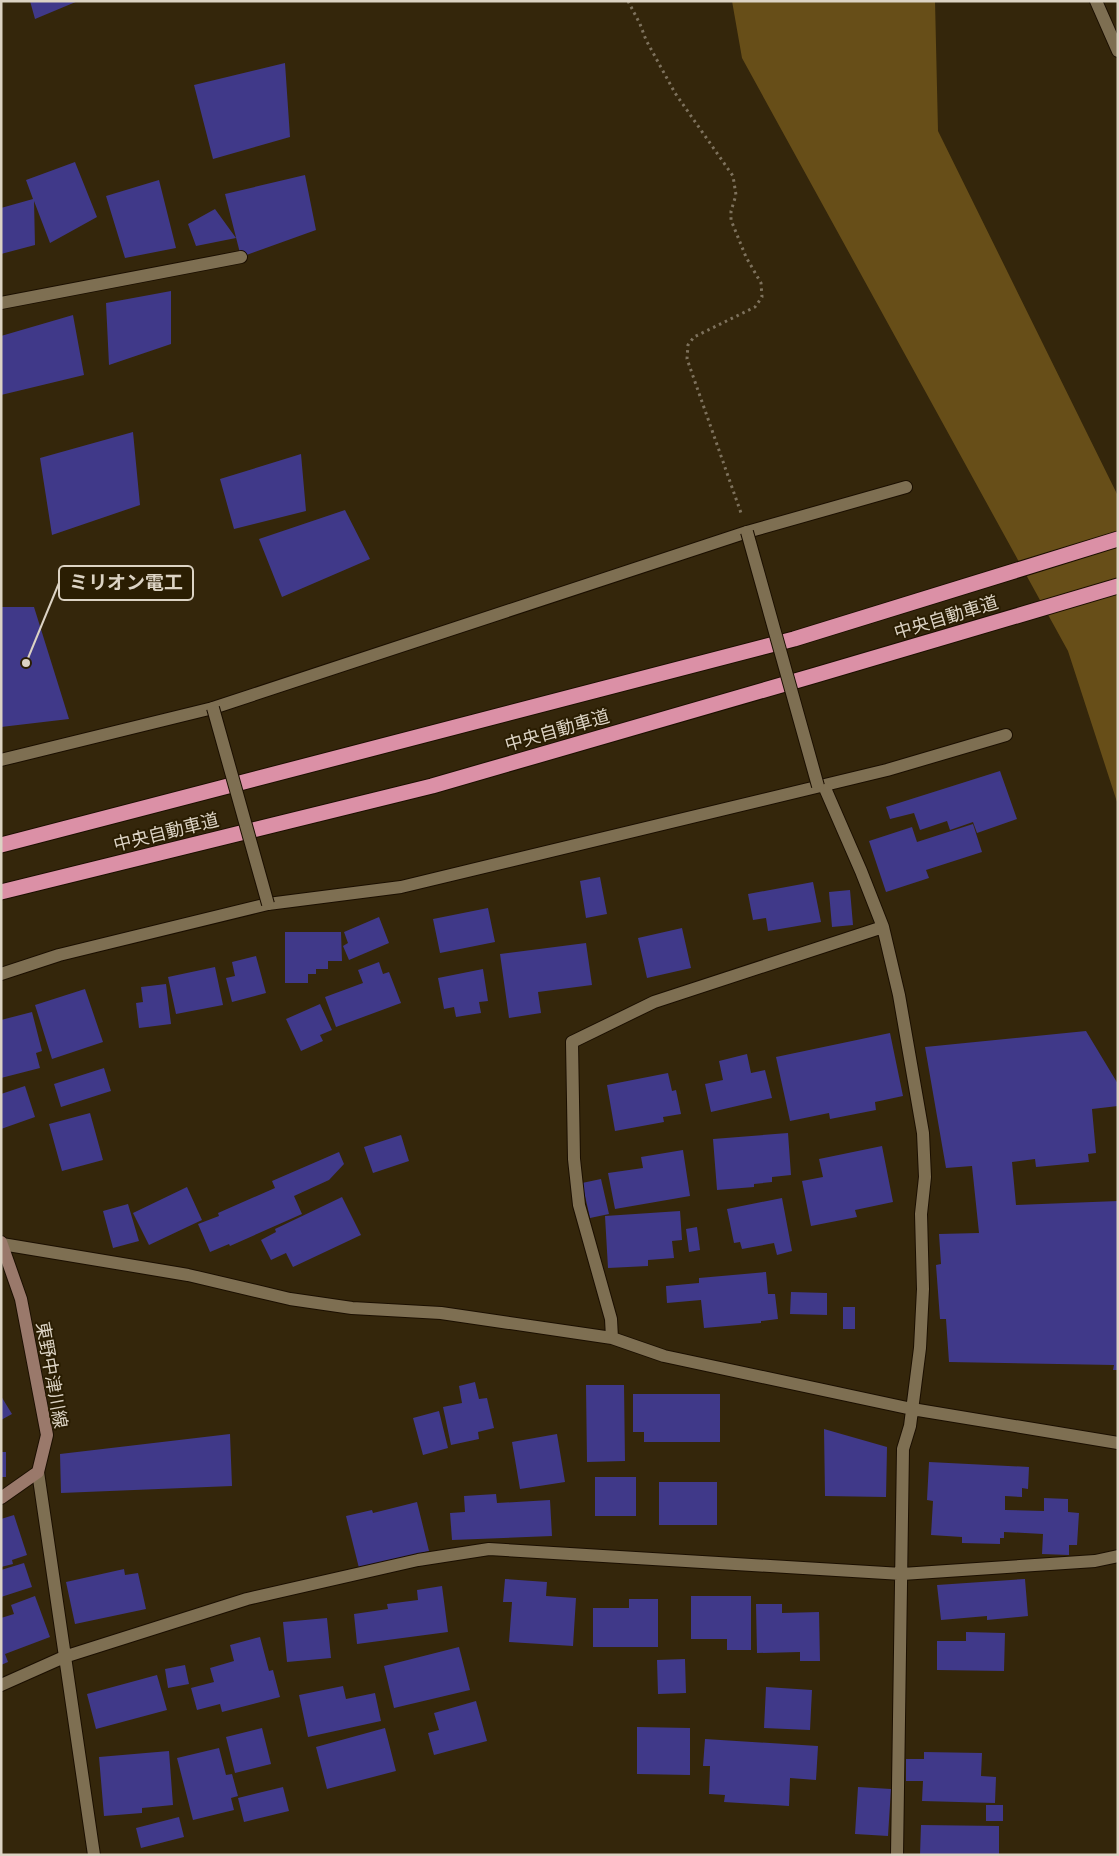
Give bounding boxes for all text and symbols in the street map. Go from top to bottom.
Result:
callout: ミリオン電工 [59,566,193,600]
text: ミリオン電工 [69,571,183,594]
street label: 中央自動車道 [891,591,1001,643]
street label: 中央自動車道 [502,705,612,755]
street label: 中央自動車道 [111,809,221,855]
street label: 東野中津川線 [32,1320,72,1430]

